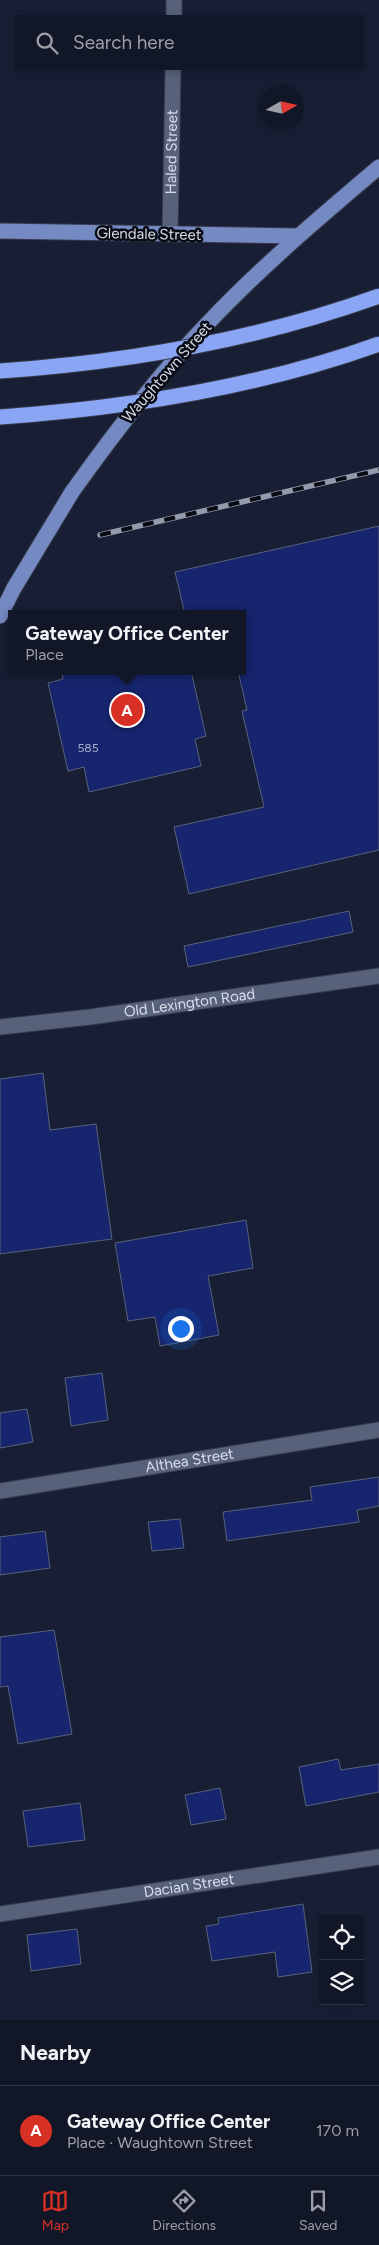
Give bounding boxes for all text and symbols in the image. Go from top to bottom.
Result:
search box [15,15,364,70]
icon: search [33,29,61,57]
text: Search here [73,31,175,54]
north arrow [259,85,304,130]
street label: Haled Street [162,109,181,195]
street label: Glendale Street [96,224,202,244]
street label: Waughtown Street [119,318,216,426]
popup [8,610,246,675]
text: Gateway Office Center [25,622,229,645]
text: Place [25,645,64,664]
pin: A [111,691,143,729]
house number: 585 [77,741,99,755]
street label: Old Lexington Road [123,985,256,1021]
your location [168,1316,194,1342]
street label: Althea Street [144,1444,235,1476]
street label: Dacian Street [142,1870,236,1901]
map controls [319,1915,364,2005]
button: locate [319,1915,364,1960]
button: layers [319,1960,364,2005]
text: Nearby [20,2040,91,2065]
text: Gateway Office Center [67,2110,270,2133]
text: A [30,2121,42,2140]
text: 170 m [316,2121,359,2140]
text: Place · Waughtown Street [67,2133,253,2152]
tab: Map [41,2187,69,2234]
tab: Directions [152,2187,216,2234]
tab: Saved [299,2187,338,2234]

